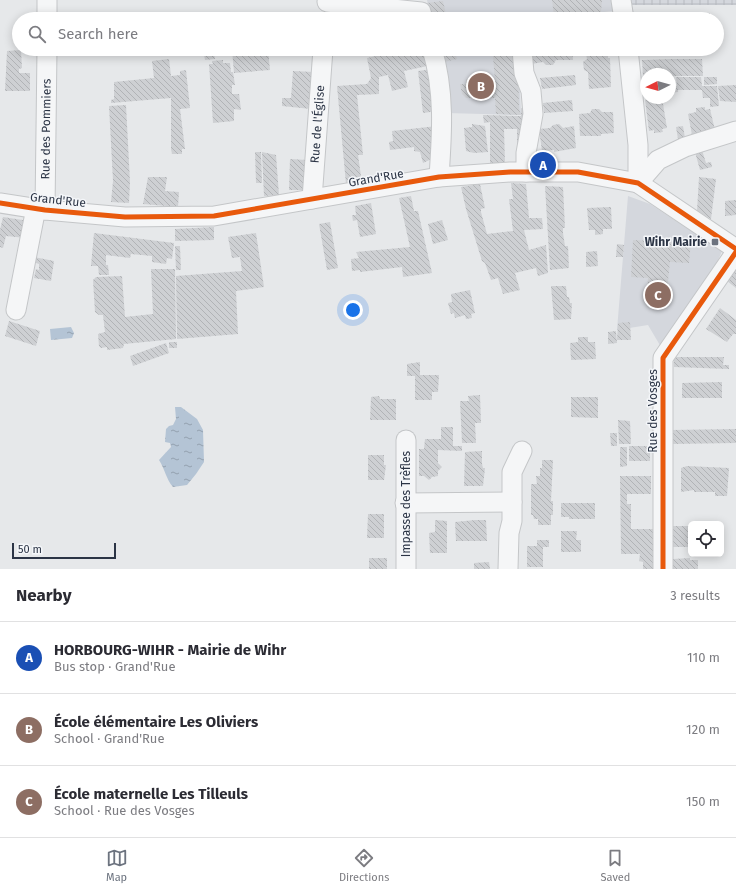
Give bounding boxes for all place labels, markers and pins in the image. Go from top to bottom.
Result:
pin: B [468,71,494,101]
pin: A [530,150,556,180]
place label: Wihr Mairie [645,235,707,249]
marker: Wihr Mairie [710,237,720,247]
pin: C [645,280,671,310]

